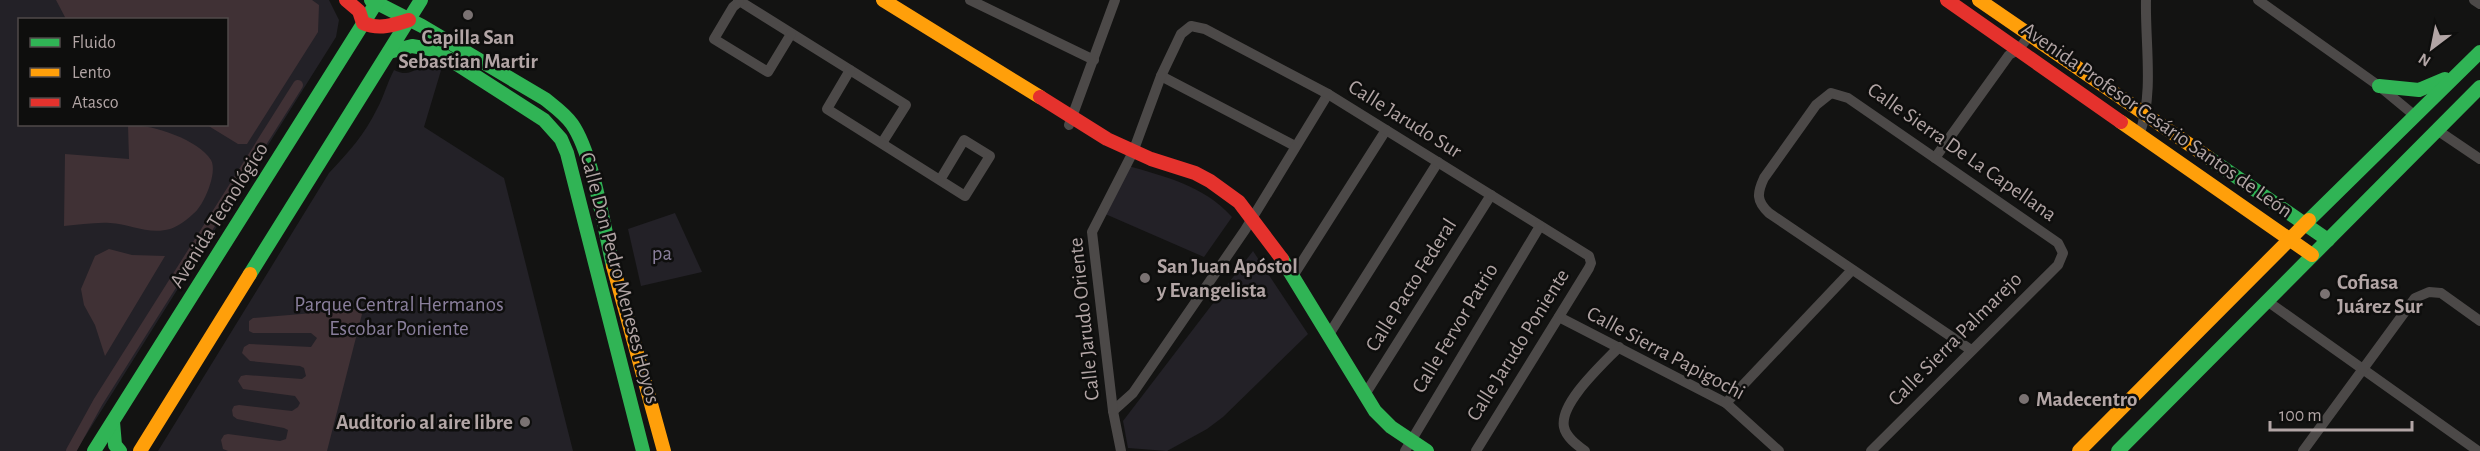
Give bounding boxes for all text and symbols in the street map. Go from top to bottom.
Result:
marker: Capilla San Sebastian Martir [461,8,475,22]
legend [18,18,228,126]
street label: Avenida Profesor Cesário Santos de León [2018,18,2296,222]
north arrow [2402,18,2462,78]
place label: Capilla San Sebastian Martir [398,27,539,72]
text: Fluido [72,34,116,52]
text: N [2416,50,2434,70]
text: Lento [72,64,111,82]
street label: Calle Jarudo Sur [1345,76,1465,162]
street label: Calle Sierra De La Capellana [1864,79,2061,225]
text: Atasco [72,94,119,112]
street label: Avenida Tecnológico [166,139,272,291]
street label: Calle Don Pedro Meneses Hoyos [576,150,664,406]
street label: Calle Pacto Federal [1362,215,1460,355]
street label: Calle Jarudo Oriente [1065,237,1103,401]
park label: pa [652,243,672,264]
place label: San Juan Apóstol y Evangelista [1156,256,1298,301]
street label: Calle Fervor Patrio [1408,260,1502,396]
street label: Calle Jarudo Poniente [1463,265,1573,425]
street label: Calle Sierra Palmarejo [1884,268,2026,410]
marker: San Juan Apóstol y Evangelista [1138,271,1152,285]
place label: Cofiasa Juárez Sur [2337,272,2423,317]
marker: Cofiasa Juárez Sur [2318,287,2332,301]
park label: Parque Central Hermanos Escobar Poniente [294,294,504,339]
street label: Calle Sierra Papigochi [1583,302,1749,404]
place label: Madecentro [2036,389,2137,410]
marker: Madecentro [2017,392,2031,406]
scale bar [2270,394,2412,432]
text: 100 m [2279,407,2322,425]
place label: Auditorio al aire libre [336,412,513,433]
marker: Auditorio al aire libre [518,415,532,429]

